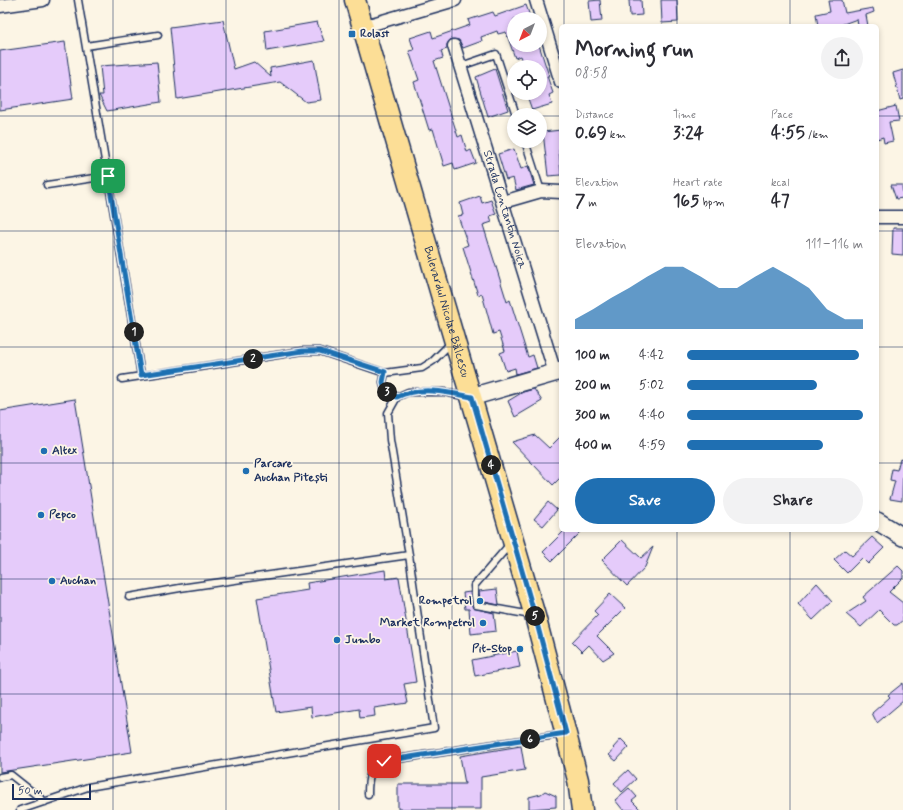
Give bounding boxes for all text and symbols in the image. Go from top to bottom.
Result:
north arrow [507,12,547,52]
map controls [507,12,547,148]
place label: Rolast [360,26,390,42]
marker: Rolast [347,29,357,39]
text: Morning run [575,36,694,64]
button: share [821,37,863,79]
button: locate [507,60,547,100]
text: 08:58 [575,65,608,82]
button: layers [507,108,547,148]
text: Distance [575,108,614,122]
text: Time [673,108,696,122]
text: Pace [771,108,793,122]
text: 0.69 [575,122,607,144]
text: 3:24 [673,122,704,144]
text: 4:55 [771,122,805,144]
text: km [607,128,626,142]
text: /km [805,128,829,142]
street label: Strada Contantin Noica [479,148,530,271]
pin [91,159,125,193]
icon: arrive [97,165,119,187]
text: Elevation [575,176,618,190]
text: Heart rate [673,176,722,190]
text: kcal [771,176,789,190]
text: 7 [575,190,585,212]
text: 165 [673,190,699,212]
text: 47 [771,190,789,212]
text: m [585,196,597,210]
text: bpm [699,196,725,210]
text: Elevation [575,236,626,253]
text: 111–116 m [805,236,863,253]
street label: Bulevardul Nicolae Bălcescu [419,244,473,380]
pin: 1 [124,322,144,342]
text: 1 [132,325,136,339]
text: 100 m [575,347,610,364]
text: 4:42 [639,347,664,364]
pin: 2 [243,349,263,369]
text: 2 [250,352,256,366]
text: 200 m [575,377,610,394]
text: 5:02 [639,377,664,394]
pin: 3 [377,382,397,402]
text: 3 [385,385,389,399]
text: 300 m [575,407,610,424]
text: 4:40 [639,407,665,424]
text: 400 m [575,437,612,454]
text: 4:59 [639,437,666,454]
place label: Altex [52,443,77,459]
marker: Altex [39,446,49,456]
pin: 4 [481,455,501,475]
place label: Parcare Auchan Pitești [254,456,328,486]
text: 4 [488,458,494,472]
marker: Parcare Auchan Pitești [241,466,251,476]
button: Save [575,478,715,524]
button: Share [723,478,863,524]
place label: Pepco [49,507,76,523]
marker: Pepco [36,510,46,520]
place label: Auchan [60,573,96,589]
marker: Auchan [47,576,57,586]
place label: Rompetrol [419,593,472,609]
marker: Rompetrol [475,596,485,606]
pin: 5 [525,606,545,626]
text: 5 [532,609,538,623]
place label: Market Rompetrol [380,615,475,631]
marker: Market Rompetrol [478,618,488,628]
place label: Jumbo [345,632,380,648]
marker: Jumbo [332,635,342,645]
place label: Pit-Stop [472,641,512,657]
marker: Pit-Stop [515,644,525,654]
pin: 6 [520,729,540,749]
text: 6 [527,732,533,746]
pin [367,744,401,778]
icon: check [373,750,395,772]
scale bar [12,782,91,801]
text: 50 m [18,784,43,798]

